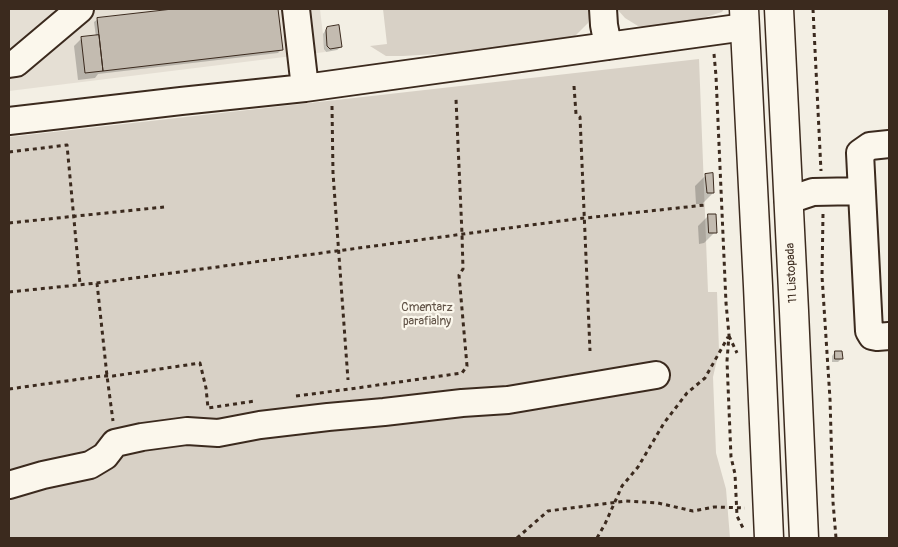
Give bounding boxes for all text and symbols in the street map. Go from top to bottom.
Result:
street label: 11 Listopada [783,242,801,304]
park label: Cmentarz parafialny [401,301,453,329]

